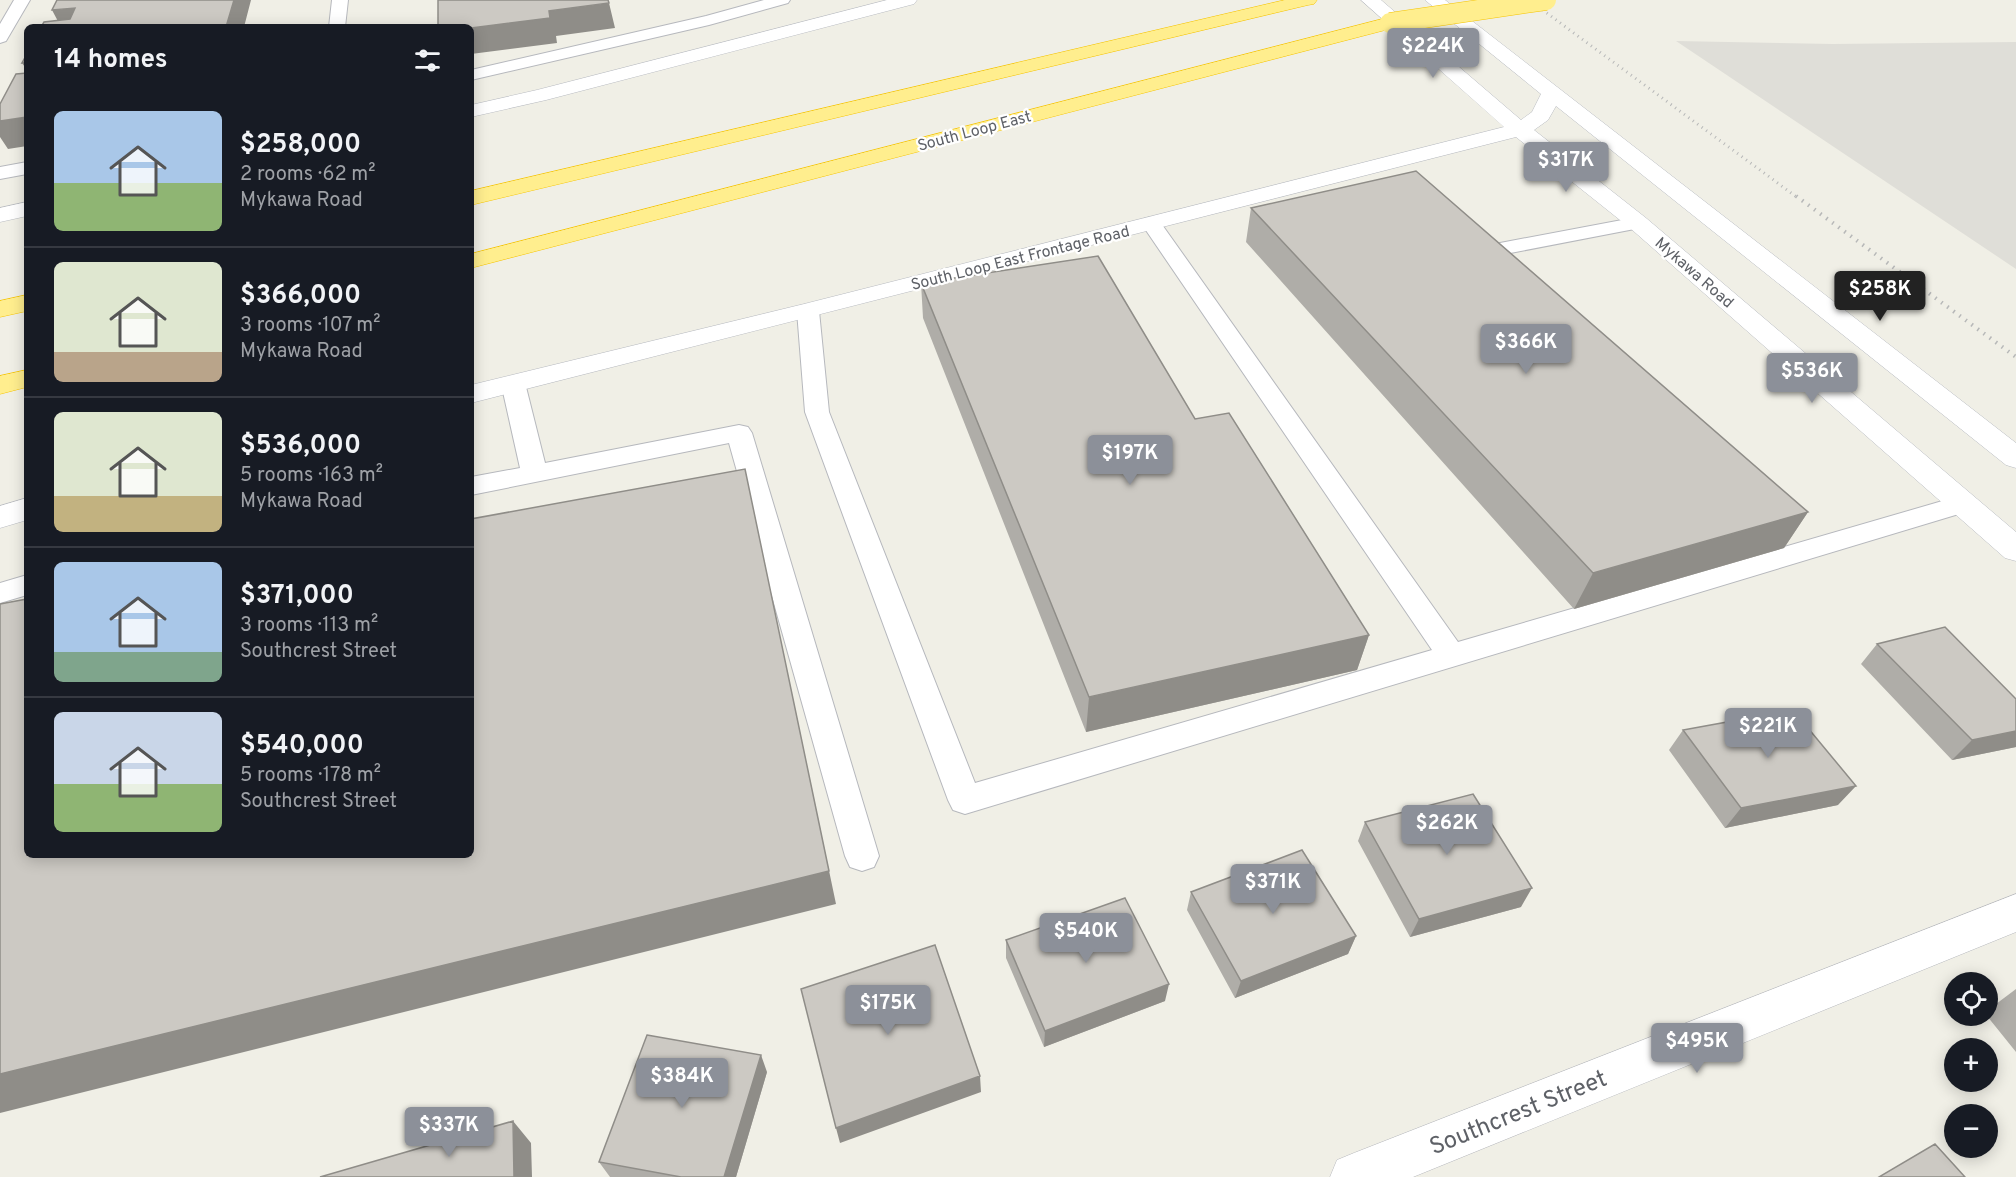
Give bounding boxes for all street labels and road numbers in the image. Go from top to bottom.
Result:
street label: South Loop East [916,107,1034,157]
street label: South Loop East Frontage Road [909,222,1132,296]
street label: Mykawa Road [1650,234,1737,313]
street label: Southcrest Street [1426,1065,1612,1163]

